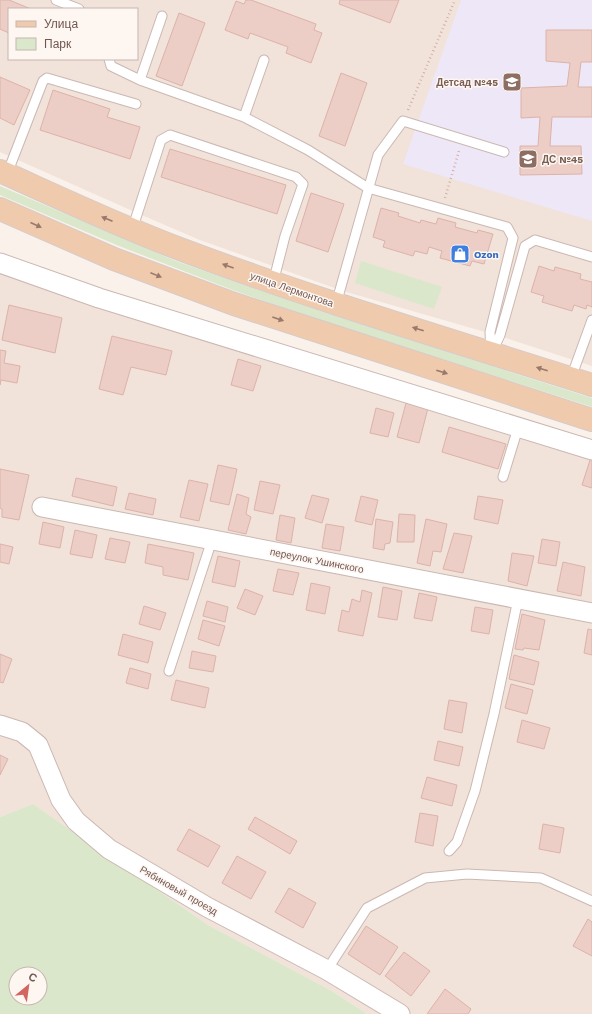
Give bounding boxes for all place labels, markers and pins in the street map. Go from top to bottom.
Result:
school or university icon: Детсад №45 [501,71,523,93]
place label: Детсад №45 [436,77,498,88]
school or university icon: ДС №45 [517,148,539,170]
place label: ДС №45 [542,154,583,165]
shop icon: Ozon [449,243,471,265]
place label: Ozon [474,249,499,260]

